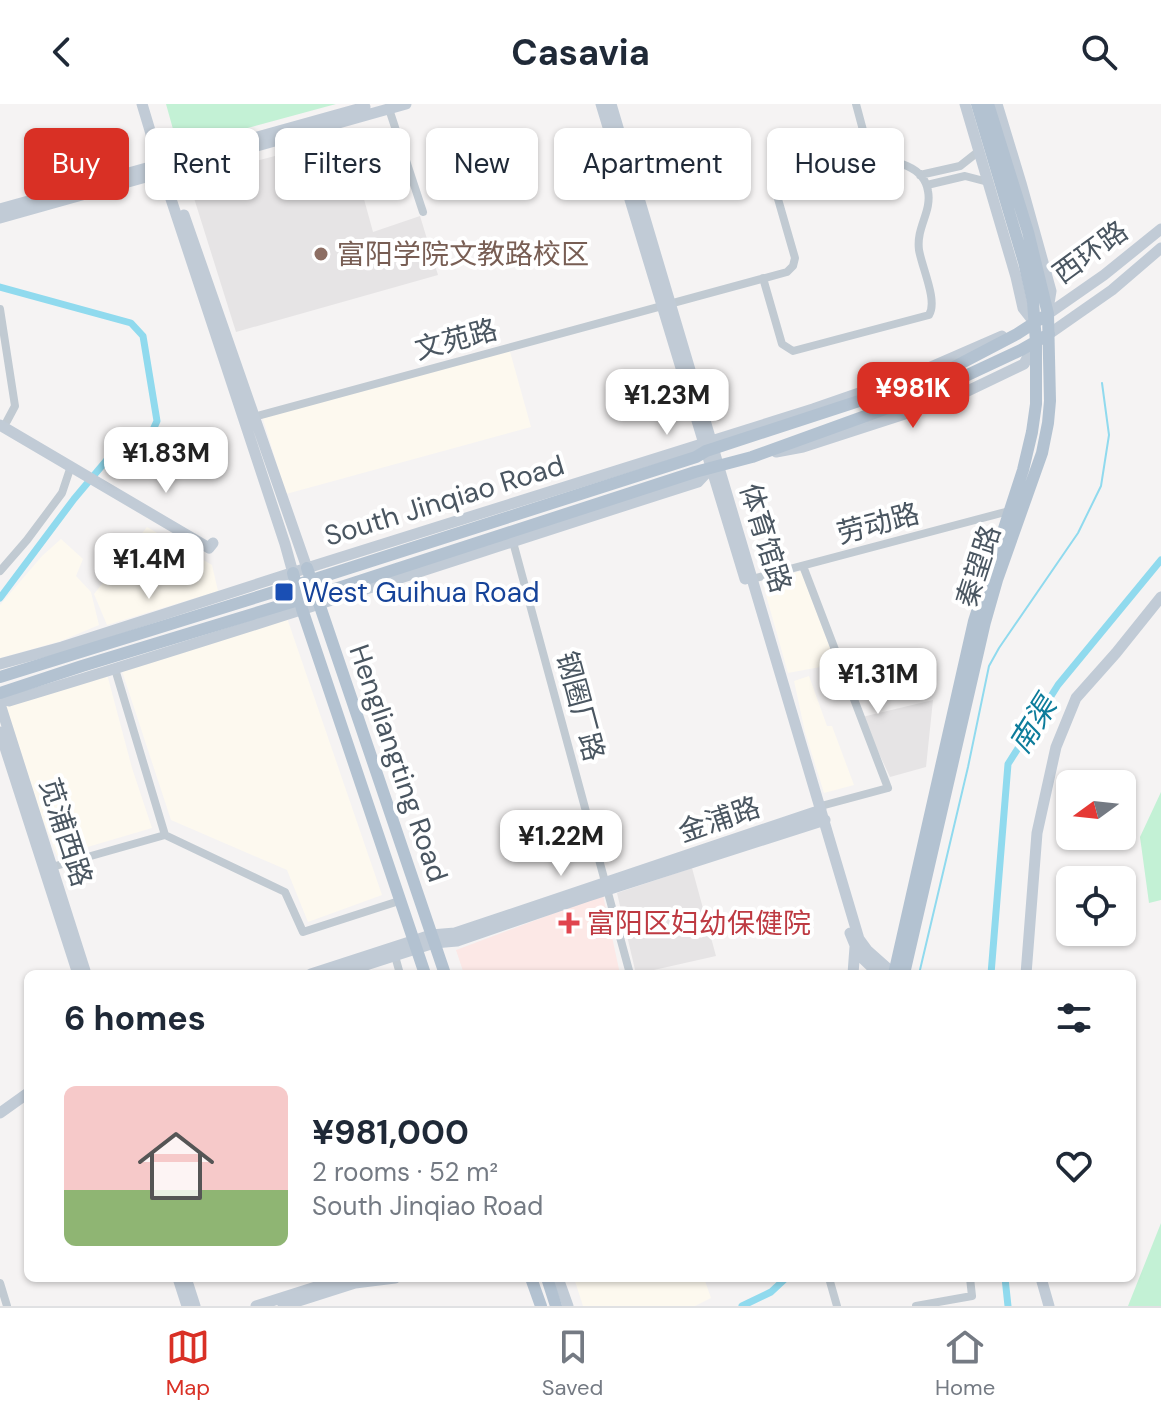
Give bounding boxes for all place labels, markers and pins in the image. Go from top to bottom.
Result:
place label: 富阳学院文教路校区 [337,236,589,273]
marker: 富阳学院文教路校区 [312,245,330,263]
pin: ¥981K [857,362,969,430]
pin: ¥1.23M [602,369,732,437]
pin: ¥1.83M [101,427,231,495]
pin: ¥1.4M [93,533,205,601]
place label: West Guihua Road [302,574,539,611]
marker: West Guihua Road [273,581,295,603]
pin: ¥1.31M [813,648,943,716]
pin: ¥1.22M [496,810,626,878]
place label: 富阳区妇幼保健院 [587,905,811,942]
marker: 富阳区妇幼保健院 [558,912,580,934]

